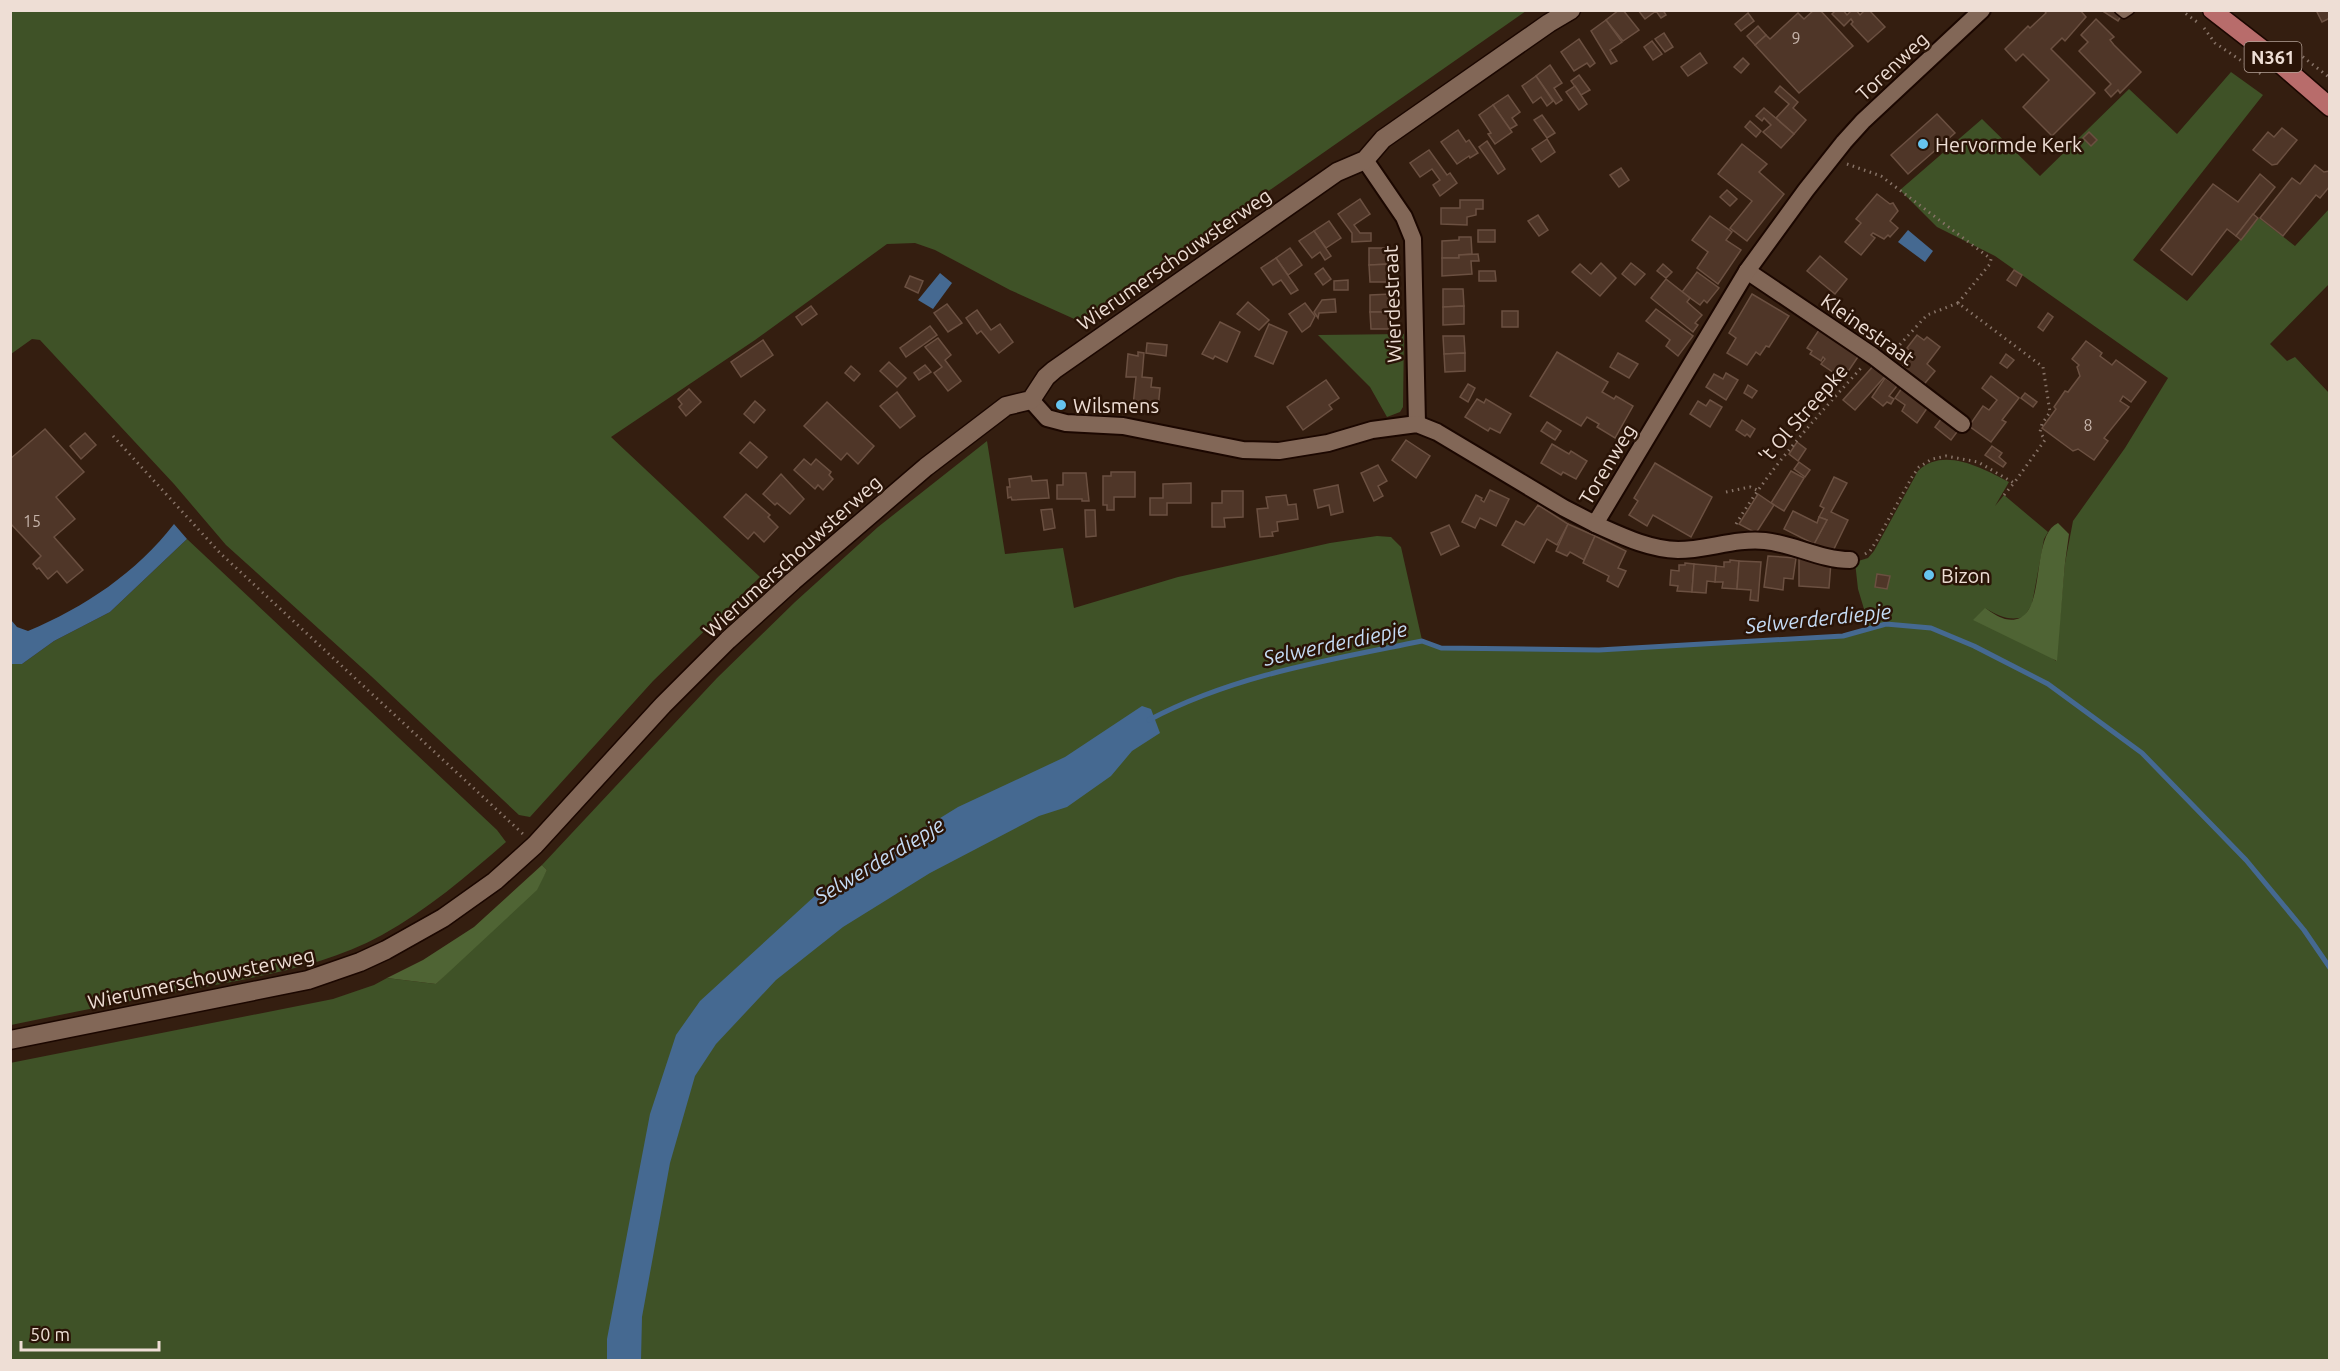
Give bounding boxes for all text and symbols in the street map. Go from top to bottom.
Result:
street label: Torenweg [1851,27,1933,105]
house number: 9 [1791,29,1801,47]
road number: N361 [2244,42,2302,72]
place label: Hervormde Kerk [1935,133,2082,156]
marker: Hervormde Kerk [1916,137,1930,151]
street label: Wierumerschouwsterweg [1073,183,1275,335]
street label: Wierdestraat [1378,245,1406,363]
street label: Kleinestraat [1817,289,1919,370]
street label: 't Ol Streepke [1754,359,1852,467]
place label: Wilsmens [1073,394,1159,417]
marker: Wilsmens [1054,398,1068,412]
house number: 8 [2083,416,2093,434]
street label: Torenweg [1574,420,1640,508]
street label: Wierumerschouwsterweg [698,470,886,642]
house number: 15 [23,512,41,530]
place label: Bizon [1941,564,1991,587]
marker: Bizon [1922,568,1936,582]
water label: Selwerderdiepje [1743,598,1893,638]
water label: Selwerderdiepje [1260,616,1410,670]
water label: Selwerderdiepje [809,812,948,909]
street label: Wierumerschouwsterweg [86,943,316,1013]
scale bar [21,1314,159,1352]
text: 50 m [30,1324,70,1344]

